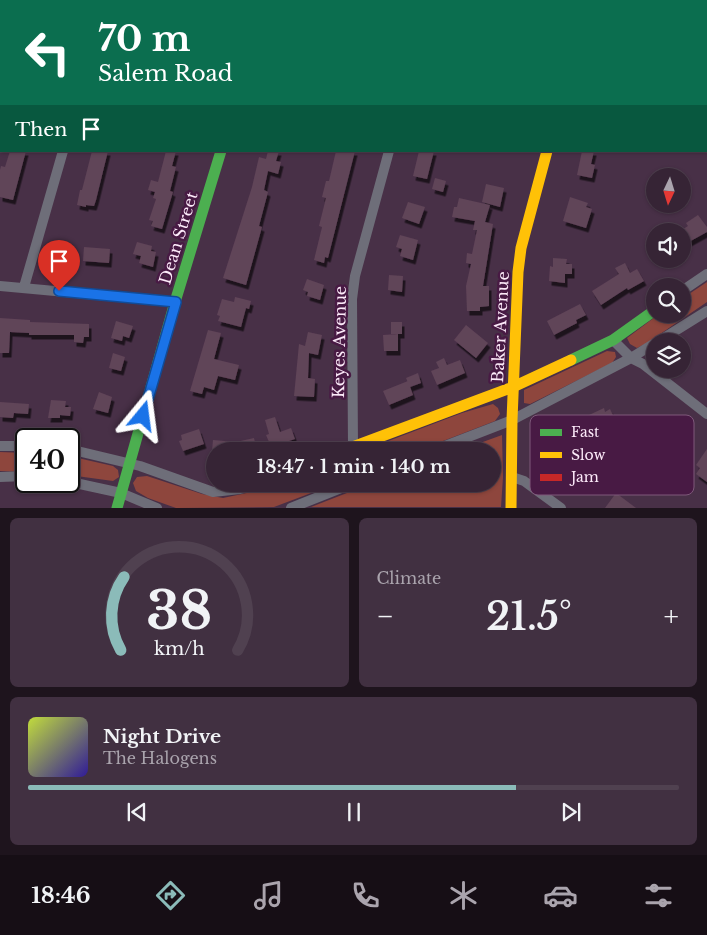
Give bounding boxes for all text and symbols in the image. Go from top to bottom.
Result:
text: 70 m [98,17,191,60]
icon: left [15,20,80,85]
text: Salem Road [98,60,233,87]
icon: arrive [77,115,105,143]
text: Then [15,118,67,141]
north arrow [646,168,691,212]
map controls [646,168,691,378]
street label: Dean Street [154,189,202,287]
button: sound [646,223,691,268]
pin [38,240,80,291]
icon: arrive [45,247,73,275]
street label: Baker Avenue [487,271,513,383]
button: search [646,278,691,323]
street label: Keyes Avenue [328,286,350,398]
button: layers [646,333,691,378]
position arrow [116,389,168,441]
legend [530,415,694,495]
text: Fast [571,423,600,441]
speed limit sign: 40 [15,428,80,493]
text: Slow [571,446,605,464]
text: 18:47 · 1 min · 140 m [256,455,451,478]
text: Jam [569,468,599,486]
text: Climate [377,568,441,588]
text: 38 [146,579,212,643]
text: 21.5° [486,593,572,640]
text: − [377,599,394,634]
text: + [664,599,679,634]
text: km/h [154,638,205,660]
text: Night Drive [103,725,221,748]
text: The Halogens [103,748,217,768]
icon: previous [123,798,151,826]
icon: pause [340,798,368,826]
icon: next [557,798,585,826]
icon: directions [153,878,188,913]
icon: music [251,878,286,913]
icon: phone [348,878,383,913]
icon: climate [446,878,481,913]
icon: car [543,878,578,913]
icon: filters [641,878,676,913]
text: 18:46 [31,882,91,909]

